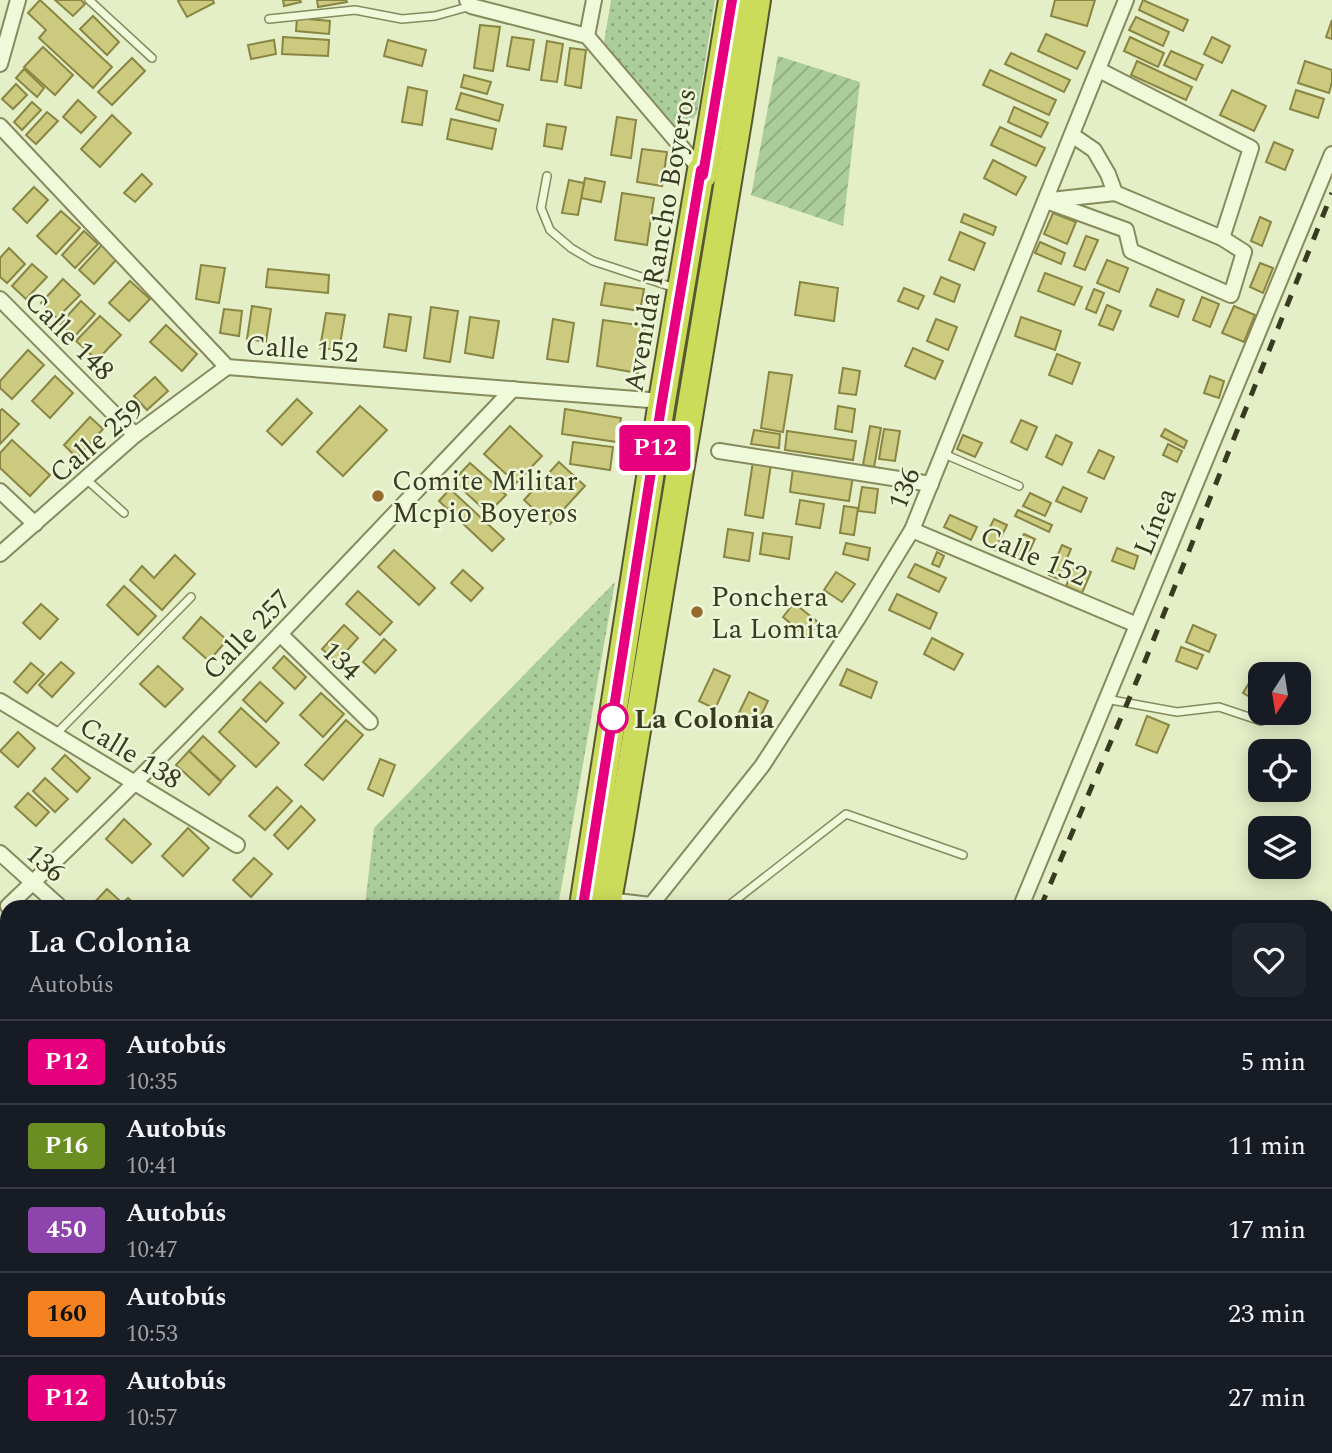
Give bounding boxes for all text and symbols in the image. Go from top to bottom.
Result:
street label: Avenida Rancho Boyeros [613,85,708,396]
street label: Calle 148 [14,281,124,391]
street label: Calle 152 [244,324,360,375]
street label: Calle 259 [40,388,154,494]
line badge: P12 [615,425,695,471]
text: P12 [633,430,677,466]
place label: Comite Militar Mcpio Boyeros [392,460,578,535]
street label: 136 [877,461,932,516]
street label: Línea [1122,481,1189,562]
marker: Comite Militar Mcpio Boyeros [370,488,386,504]
street label: Calle 152 [973,515,1094,598]
place label: Ponchera La Lomita [711,576,839,651]
street label: Calle 257 [192,579,302,691]
marker: Ponchera La Lomita [689,604,705,620]
street label: 134 [311,631,371,691]
north arrow [1248,662,1311,724]
map controls [1248,662,1311,879]
place label: La Colonia [634,698,775,741]
marker: La Colonia [598,703,628,733]
street label: Calle 138 [71,706,190,801]
button: locate [1248,739,1311,802]
button: layers [1248,816,1311,879]
street label: 136 [15,833,75,893]
text: La Colonia [28,917,191,967]
button: heart [1232,923,1306,997]
text: Autobús [28,968,114,1003]
text: Autobús [126,1025,227,1065]
text: 5 min [1241,1042,1306,1082]
text: P12 [45,1044,88,1080]
text: 10:35 [126,1065,178,1100]
text: Autobús [126,1109,227,1149]
text: 11 min [1228,1126,1306,1166]
text: P16 [45,1128,88,1164]
text: 10:41 [126,1149,178,1184]
text: Autobús [126,1193,227,1233]
text: 17 min [1228,1210,1306,1250]
text: 450 [46,1212,87,1248]
text: 10:47 [126,1233,178,1268]
text: Autobús [126,1277,227,1317]
text: 23 min [1228,1294,1306,1334]
text: 160 [46,1296,87,1332]
text: 10:53 [126,1317,178,1352]
text: Autobús [126,1361,227,1401]
text: 27 min [1228,1378,1306,1418]
text: P12 [45,1380,88,1416]
text: 10:57 [126,1401,178,1436]

